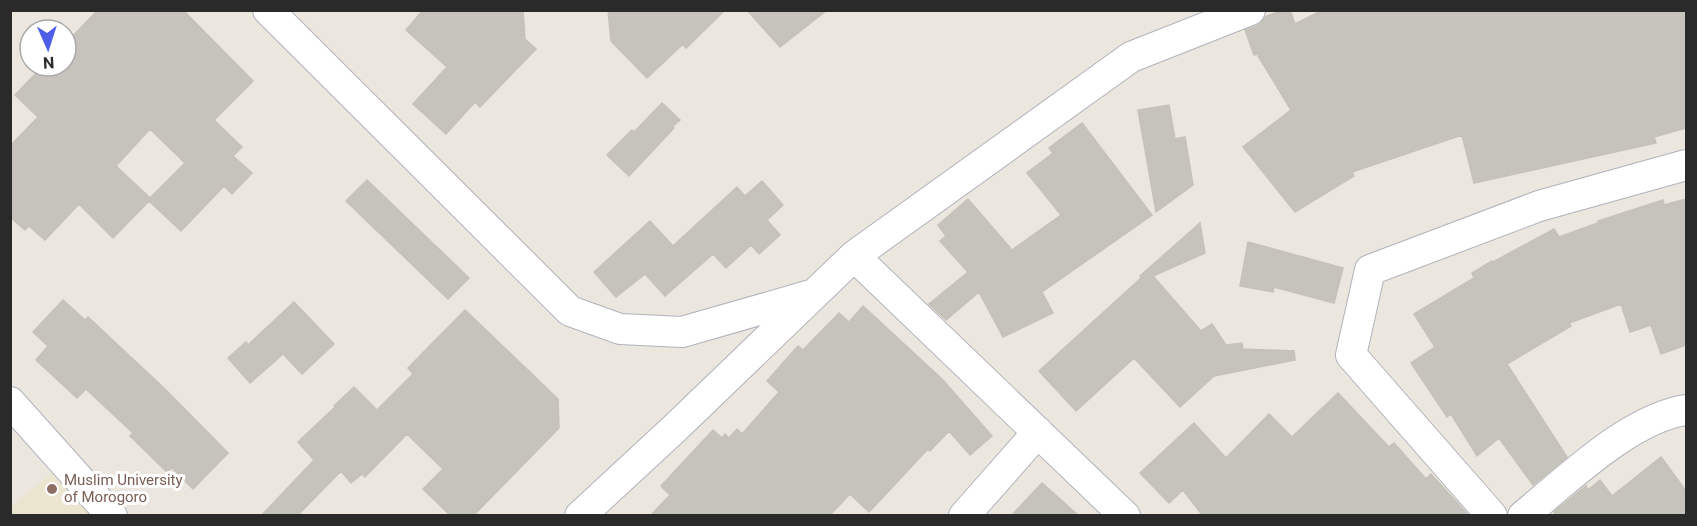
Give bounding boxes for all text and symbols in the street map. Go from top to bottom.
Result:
north arrow [18,18,78,78]
text: N [43,53,55,72]
place label: Muslim University of Morogoro [64,471,183,506]
marker: Muslim University of Morogoro [45,482,59,496]

